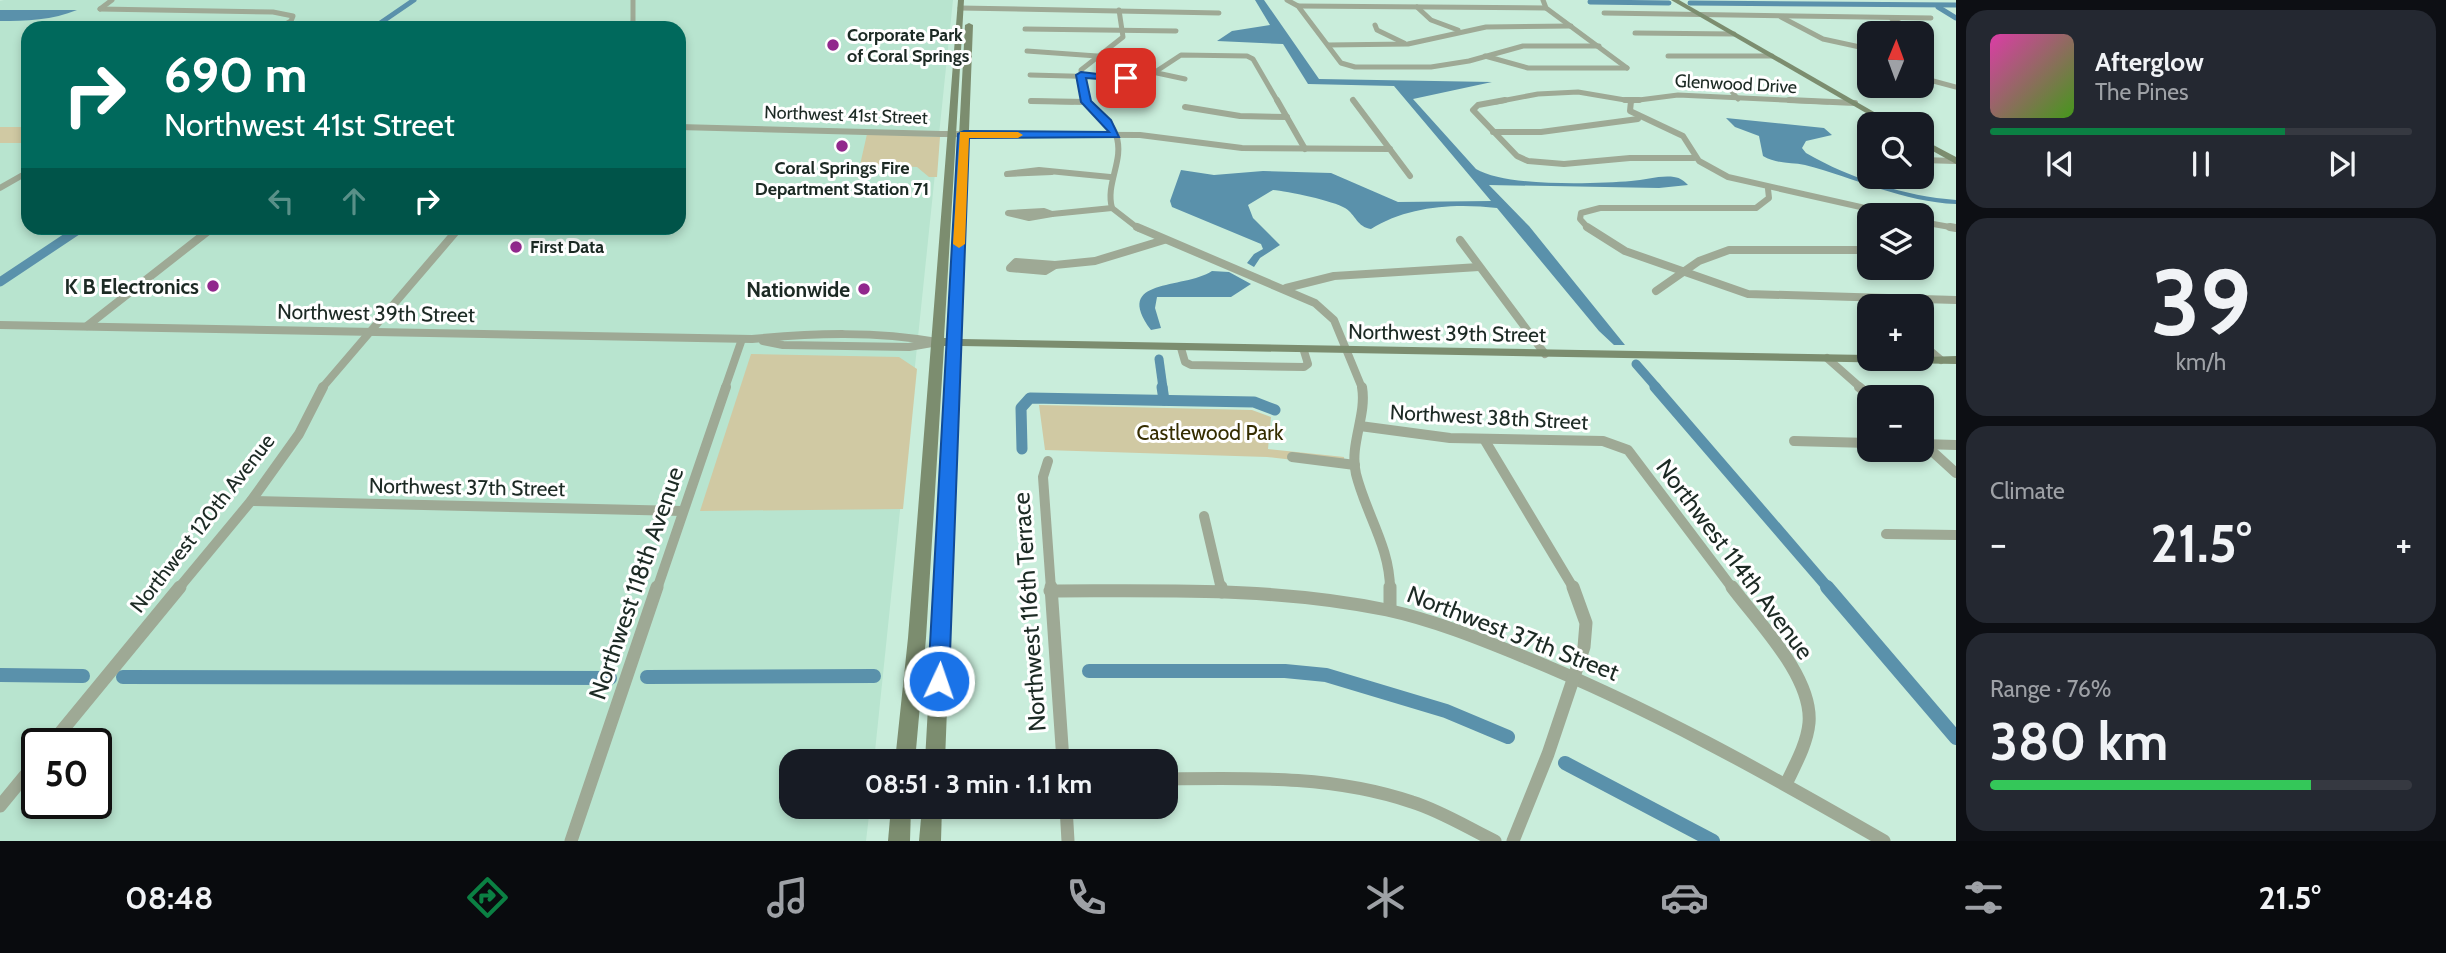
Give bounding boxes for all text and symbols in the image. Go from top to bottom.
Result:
north arrow [1857,21,1934,98]
map controls [1857,21,1934,462]
place label: Corporate Park of Coral Springs [847,24,970,67]
marker: Corporate Park of Coral Springs [825,37,841,53]
text: 690 m [164,45,307,104]
text: Afterglow [2095,46,2204,78]
pin [1096,48,1156,108]
icon: right [49,49,140,140]
icon: arrive [1107,59,1145,97]
street label: Glenwood Drive [1674,70,1798,98]
text: The Pines [2095,78,2189,106]
street label: Northwest 41st Street [764,101,928,129]
text: Northwest 41st Street [164,105,455,144]
button: search [1857,112,1934,189]
marker: Coral Springs Fire Department Station 71 [834,138,850,154]
icon: previous [2041,145,2079,183]
icon: pause [2182,145,2220,183]
icon: next [2323,145,2361,183]
place label: Coral Springs Fire Department Station 71 [755,157,929,200]
icon: left [262,182,300,220]
icon: ahead [335,182,373,220]
icon: right [408,182,446,220]
button: layers [1857,203,1934,280]
place label: First Data [530,236,604,258]
marker: First Data [508,239,524,255]
text: 39 [2151,247,2251,358]
place label: K B Electronics [65,274,199,299]
place label: Nationwide [746,277,850,302]
marker: K B Electronics [205,278,221,294]
marker: Nationwide [856,281,872,297]
button: + [1857,294,1934,371]
street label: Northwest 39th Street [277,299,475,327]
street label: Northwest 39th Street [1348,319,1546,347]
text: km/h [2176,348,2226,376]
button: − [1857,385,1934,462]
street label: Northwest 38th Street [1389,399,1589,435]
park label: Castlewood Park [1137,420,1284,445]
street label: Northwest 120th Avenue [125,429,280,617]
street label: Northwest 114th Avenue [1650,453,1820,665]
street label: Northwest 118th Avenue [583,463,689,703]
street label: Northwest 37th Street [369,473,565,501]
text: Climate [1990,477,2065,505]
street label: Northwest 116th Terrace [1006,491,1052,733]
text: 21.5° [2150,512,2252,575]
text: − [1990,520,2007,567]
text: + [2395,520,2412,567]
street label: Northwest 37th Street [1403,579,1623,687]
position arrow [902,644,976,718]
text: Range · 76% [1990,675,2111,703]
text: 380 km [1990,710,2168,773]
speed limit sign: 50 [21,728,112,819]
text: 08:51 · 3 min · 1.1 km [865,768,1092,800]
icon: directions [463,873,512,922]
icon: music [763,873,812,922]
icon: phone [1062,873,1111,922]
icon: climate [1361,873,1410,922]
icon: car [1660,873,1709,922]
icon: filters [1959,873,2008,922]
text: 08:48 [125,878,213,917]
text: 21.5° [2259,878,2321,917]

